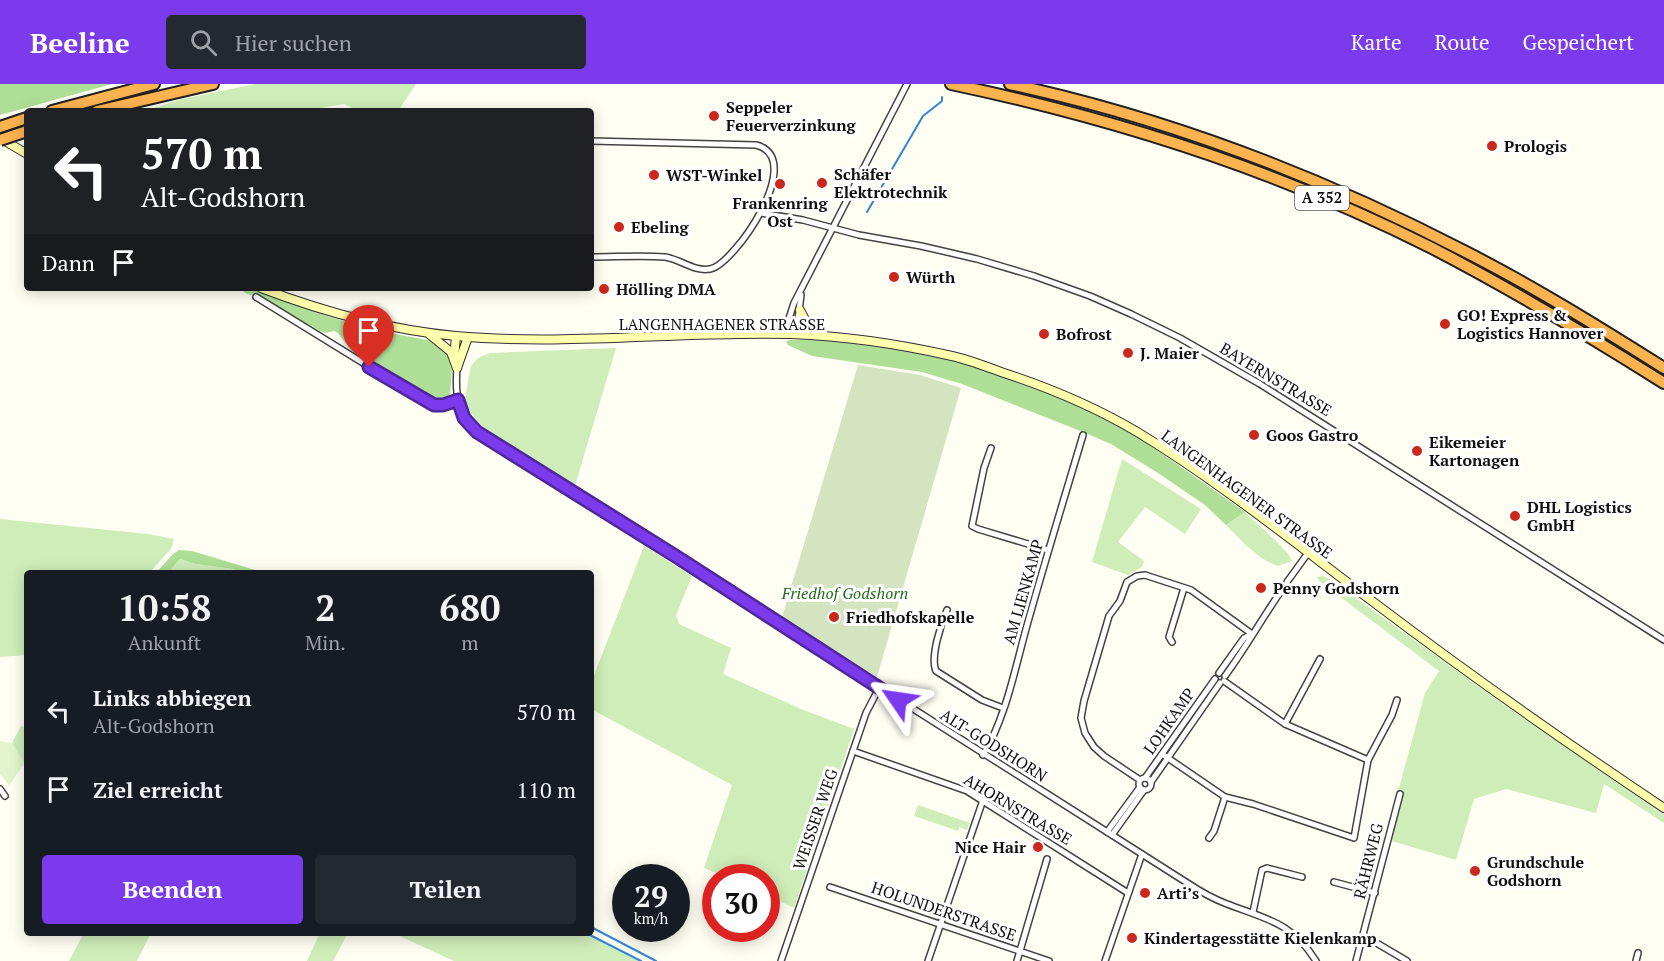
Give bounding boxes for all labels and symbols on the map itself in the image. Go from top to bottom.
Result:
place label: Seppeler Feuerverzinkung [726,96,857,136]
marker: Seppeler Feuerverzinkung [707,109,721,123]
place label: Prologis [1504,135,1567,157]
marker: Prologis [1485,139,1499,153]
place label: Schäfer Elektrotechnik [834,163,948,203]
place label: WST-Winkel [666,164,762,186]
marker: WST-Winkel [647,168,661,182]
marker: Schäfer Elektrotechnik [815,176,829,190]
marker: Frankenring Ost [773,177,787,191]
road number: A 352 [1295,186,1349,210]
place label: Frankenring Ost [733,192,828,232]
place label: Ebeling [631,216,690,238]
marker: Ebeling [612,220,626,234]
place label: Würth [906,266,956,288]
marker: Würth [887,270,901,284]
place label: Hölling DMA [616,278,716,300]
marker: Hölling DMA [597,282,611,296]
place label: GO! Express & Logistics Hannover [1457,304,1603,344]
pin [343,305,394,367]
street label: LANGENHAGENER STRASSE [619,313,825,335]
marker: GO! Express & Logistics Hannover [1438,317,1452,331]
place label: Bofrost [1056,323,1112,345]
marker: Bofrost [1037,327,1051,341]
street label: BAYERNSTRASSE [1216,337,1336,421]
place label: J. Maier [1140,342,1199,364]
marker: J. Maier [1121,346,1135,360]
street label: LANGENHAGENER STRASSE [1157,424,1337,564]
place label: Goos Gastro [1266,424,1359,446]
marker: Goos Gastro [1247,428,1261,442]
place label: Eikemeier Kartonagen [1429,431,1520,471]
marker: Eikemeier Kartonagen [1410,444,1424,458]
place label: DHL Logistics GmbH [1527,496,1632,536]
marker: DHL Logistics GmbH [1508,509,1522,523]
street label: AM LIENKAMP [997,537,1049,647]
place label: Penny Godshorn [1273,577,1400,599]
marker: Penny Godshorn [1254,581,1268,595]
park label: Friedhof Godshorn [781,582,908,604]
place label: Friedhofskapelle [846,606,975,628]
marker: Friedhofskapelle [827,610,841,624]
position arrow [866,668,930,732]
street label: LOHKAMP [1138,683,1200,759]
street label: ALT-GODSHORN [936,703,1052,787]
street label: WEISSER WEG [787,765,843,873]
street label: AHORNSTRASSE [960,768,1076,850]
street label: RÄHRWEG [1348,821,1388,901]
place label: Nice Hair [955,836,1026,858]
marker: Nice Hair [1031,840,1045,854]
place label: Grundschule Godshorn [1487,851,1585,891]
speed limit sign: 30 [702,864,780,942]
marker: Grundschule Godshorn [1468,864,1482,878]
street label: HOLUNDERSTRASSE [869,876,1019,946]
place label: Arti’s [1157,882,1199,904]
marker: Arti’s [1138,886,1152,900]
place label: Kindertagesstätte Kielenkamp [1144,927,1377,949]
marker: Kindertagesstätte Kielenkamp [1125,931,1139,945]

